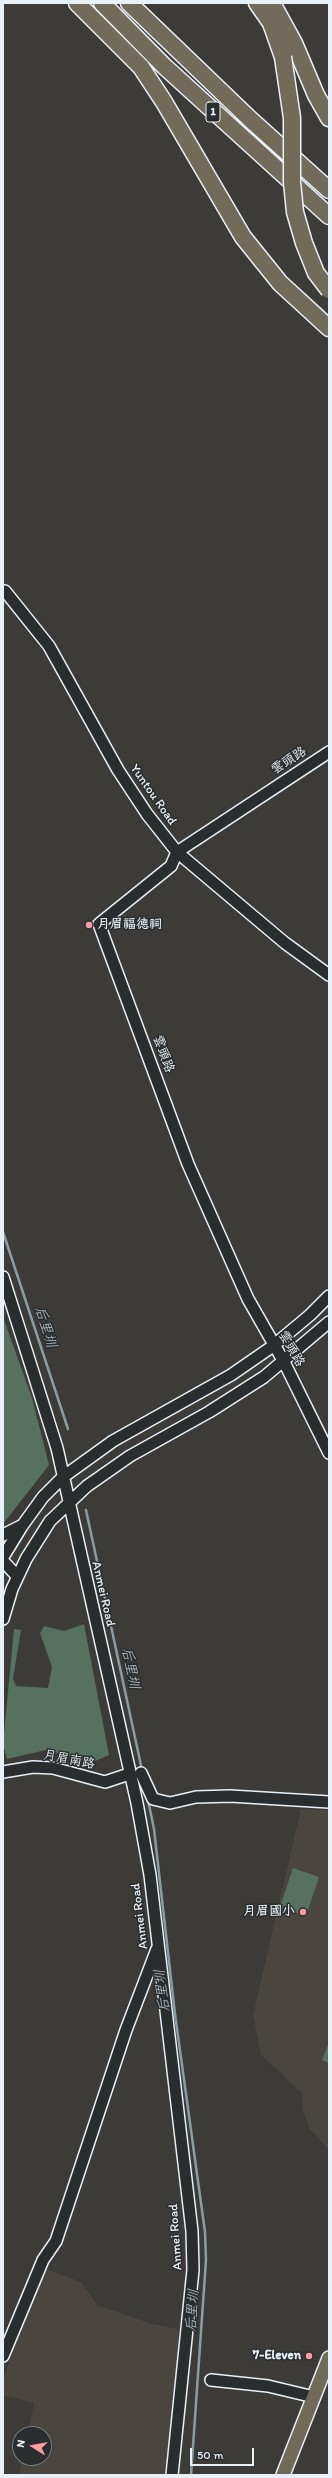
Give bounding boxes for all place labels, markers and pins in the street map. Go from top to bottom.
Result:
place label: 月眉福德祠 [97,917,162,933]
marker: 月眉福德祠 [84,920,94,930]
place label: 月眉國小 [243,1904,295,1920]
marker: 月眉國小 [298,1907,308,1917]
place label: 7-Eleven [253,2348,301,2364]
marker: 7-Eleven [304,2351,314,2361]

